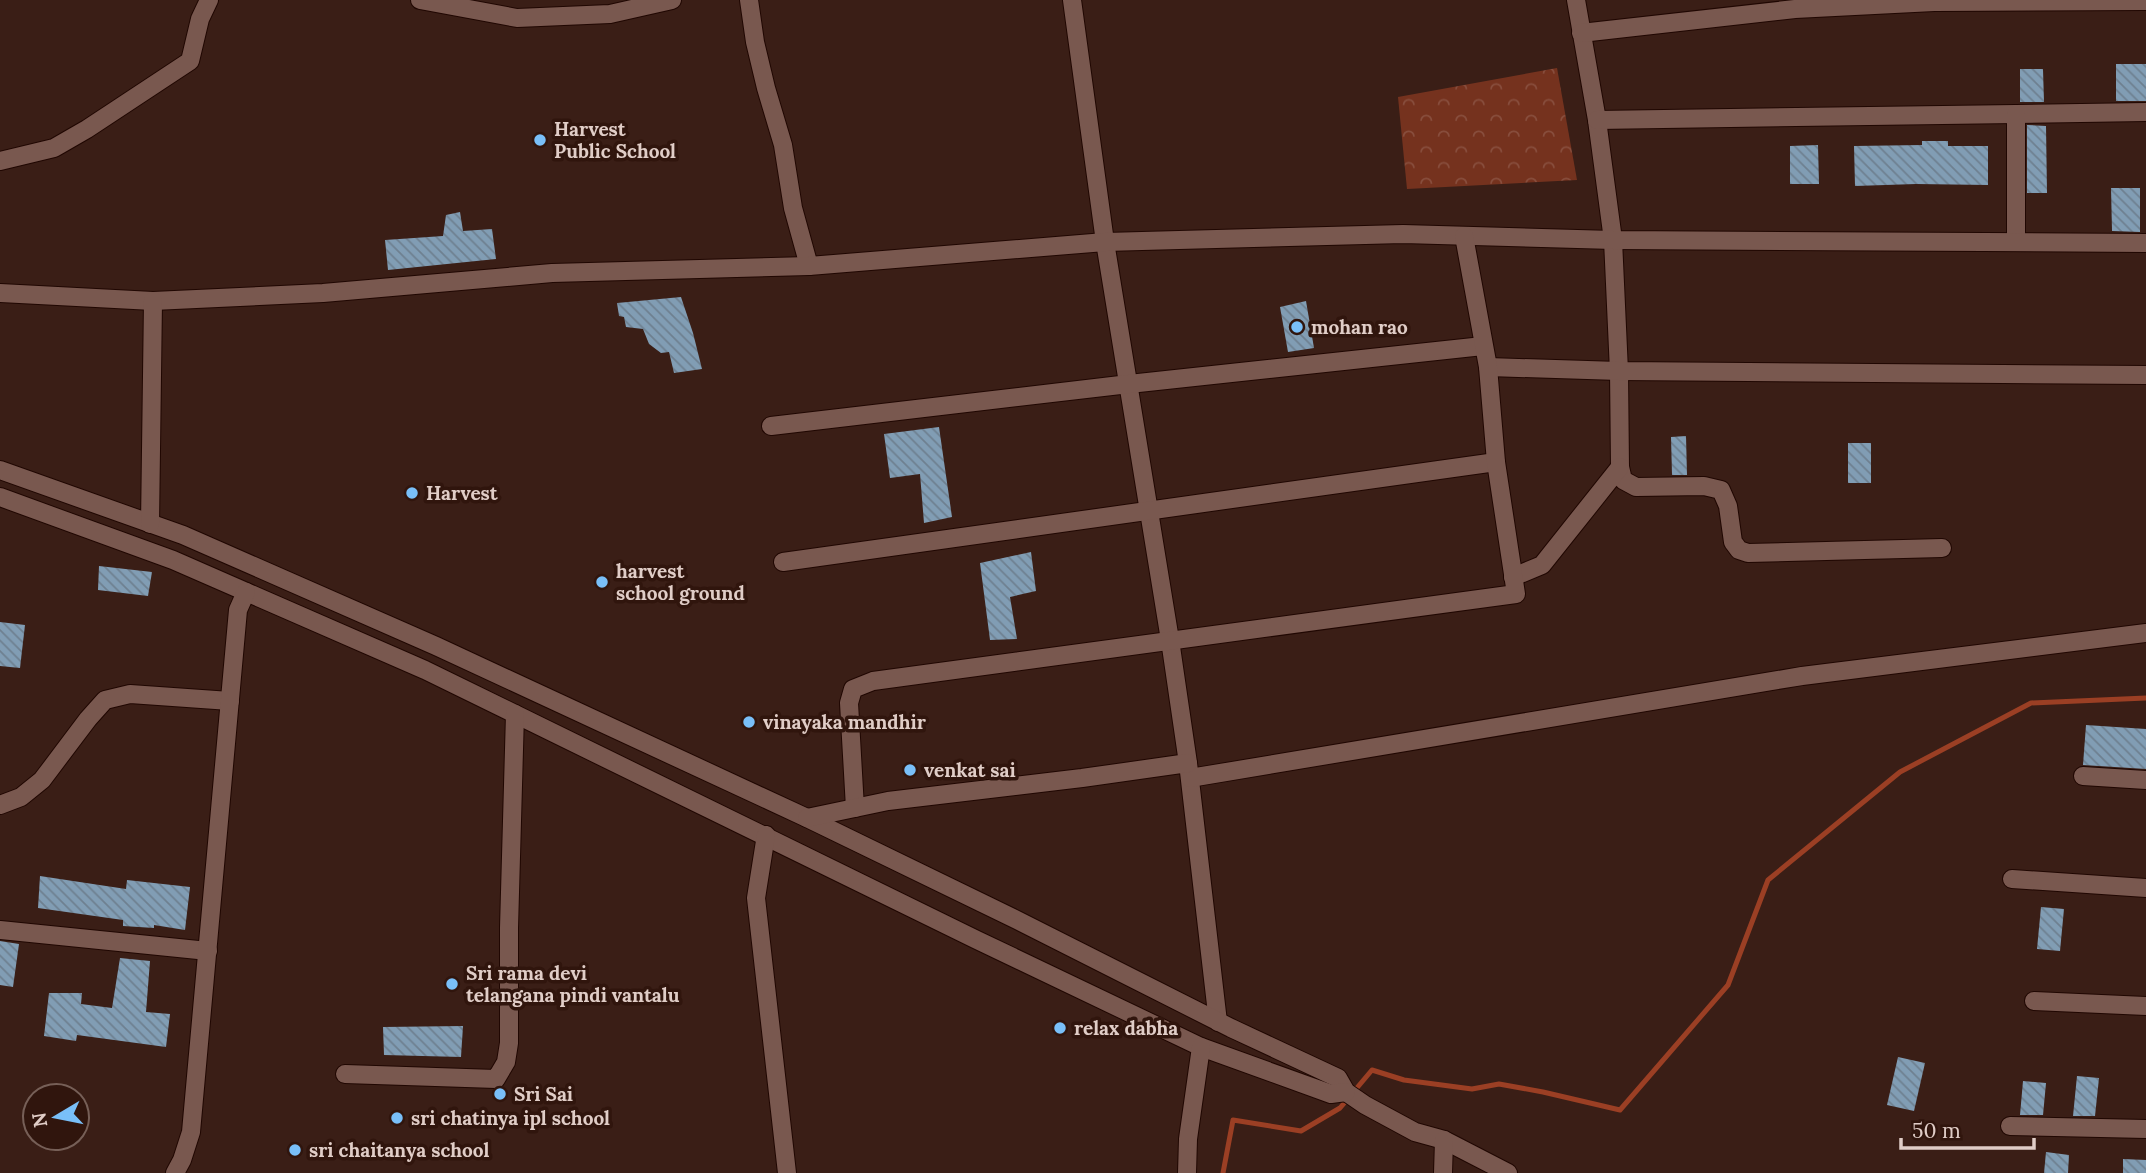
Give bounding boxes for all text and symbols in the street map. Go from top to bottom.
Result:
place label: Harvest Public School [554,117,676,163]
marker: Harvest Public School [532,132,548,148]
place label: mohan rao [1311,315,1408,339]
marker: mohan rao [1289,319,1305,335]
place label: Harvest [426,481,499,505]
marker: Harvest [404,485,420,501]
place label: harvest school ground [616,559,745,605]
marker: harvest school ground [594,574,610,590]
place label: vinayaka mandhir [763,710,926,734]
marker: vinayaka mandhir [741,714,757,730]
place label: venkat sai [924,758,1016,782]
marker: venkat sai [902,762,918,778]
place label: Sri rama devi telangana pindi vantalu [466,961,680,1007]
marker: Sri rama devi telangana pindi vantalu [444,976,460,992]
place label: relax dabha [1074,1016,1178,1040]
marker: relax dabha [1052,1020,1068,1036]
north arrow [21,1082,91,1152]
place label: Sri Sai [514,1082,573,1106]
marker: Sri Sai [492,1086,508,1102]
place label: sri chatinya ipl school [411,1106,610,1130]
scale bar [1901,1106,2034,1150]
text: N [26,1110,52,1129]
marker: sri chatinya ipl school [389,1110,405,1126]
text: 50 m [1912,1117,1961,1144]
place label: sri chaitanya school [309,1138,490,1162]
marker: sri chaitanya school [287,1142,303,1158]

